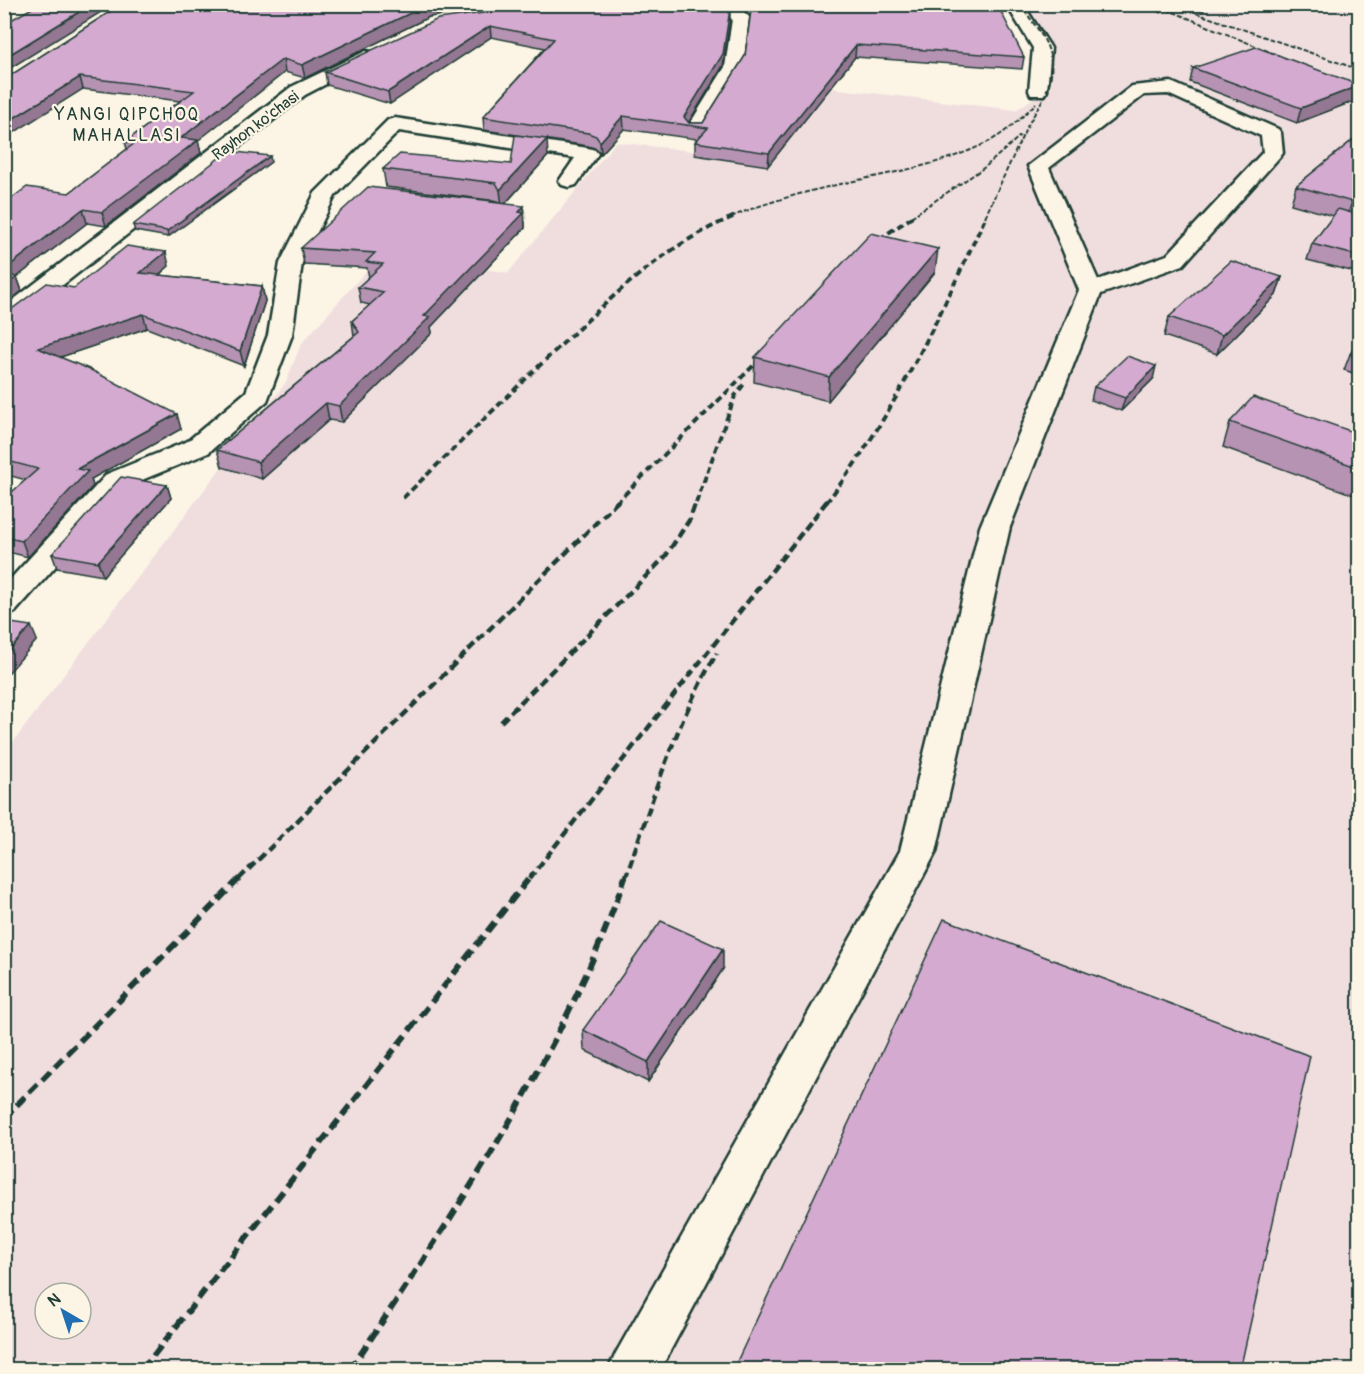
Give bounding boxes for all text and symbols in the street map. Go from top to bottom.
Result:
street label: Rayhon ko'chasi [208,87,303,165]
district label: YANGI QIPCHOQ MAHALLASI [53,103,200,147]
north arrow [33,1281,93,1341]
text: N [44,1289,65,1311]

